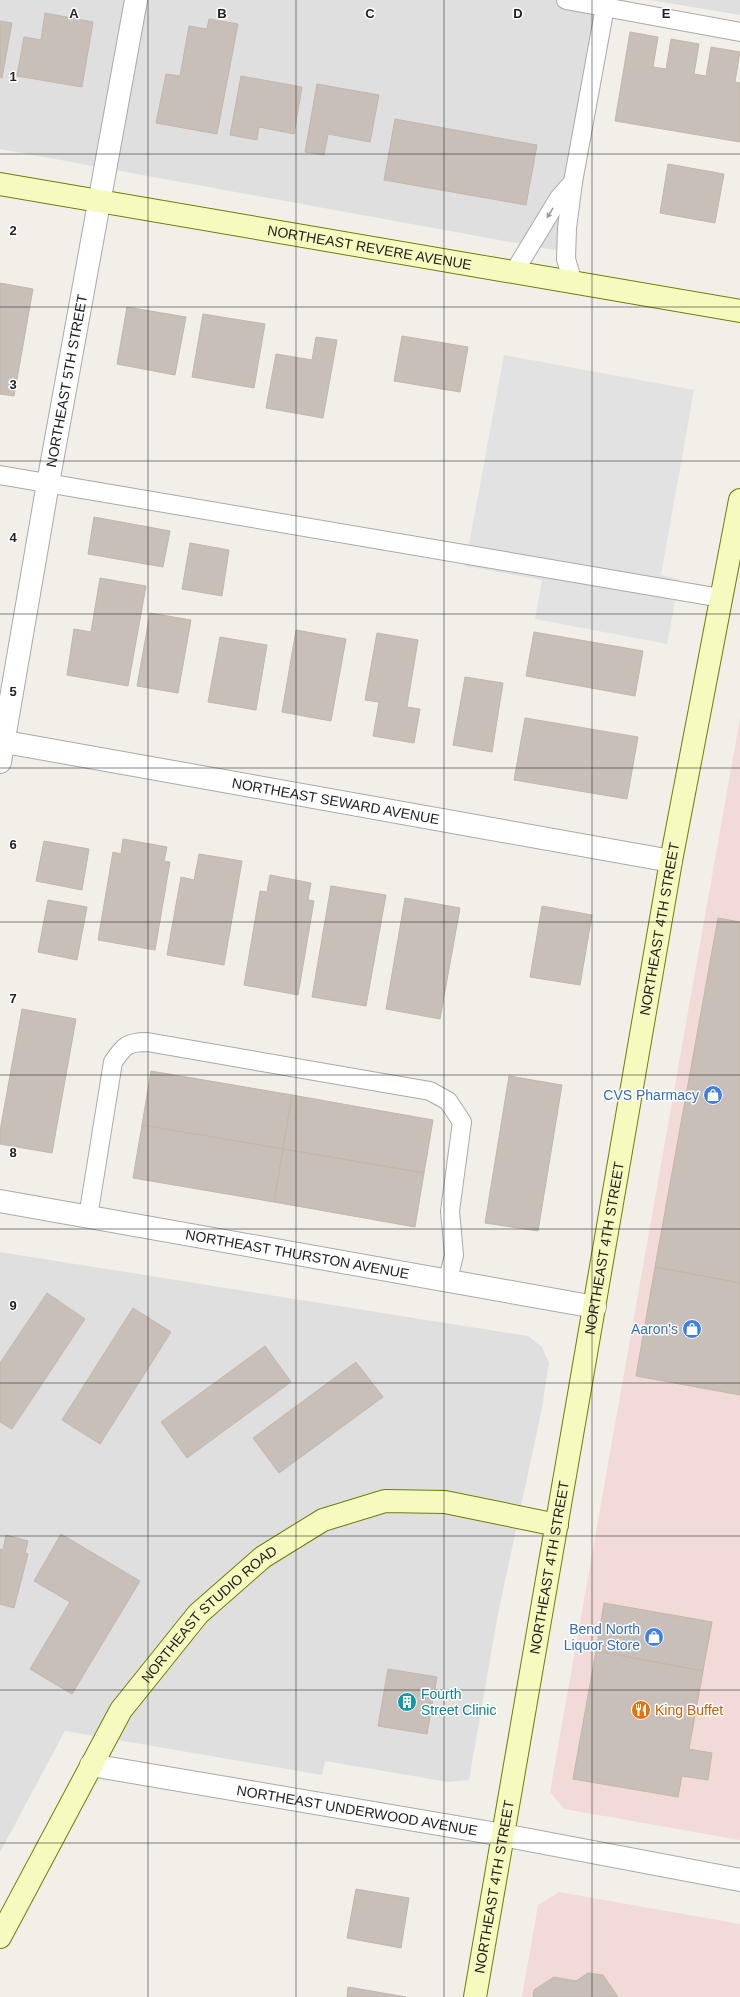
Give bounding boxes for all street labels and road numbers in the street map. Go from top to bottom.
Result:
street label: NORTHEAST REVERE AVENUE [266,222,473,273]
street label: NORTHEAST 5TH STREET [43,293,90,469]
street label: NORTHEAST SEWARD AVENUE [231,775,441,827]
street label: NORTHEAST 4TH STREET [637,840,682,1017]
street label: NORTHEAST 4TH STREET [581,1160,627,1336]
street label: NORTHEAST THURSTON AVENUE [184,1226,410,1282]
street label: NORTHEAST 4TH STREET [526,1479,572,1655]
street label: NORTHEAST STUDIO ROAD [138,1542,280,1686]
street label: NORTHEAST UNDERWOOD AVENUE [235,1782,479,1839]
street label: NORTHEAST 4TH STREET [471,1798,517,1974]

